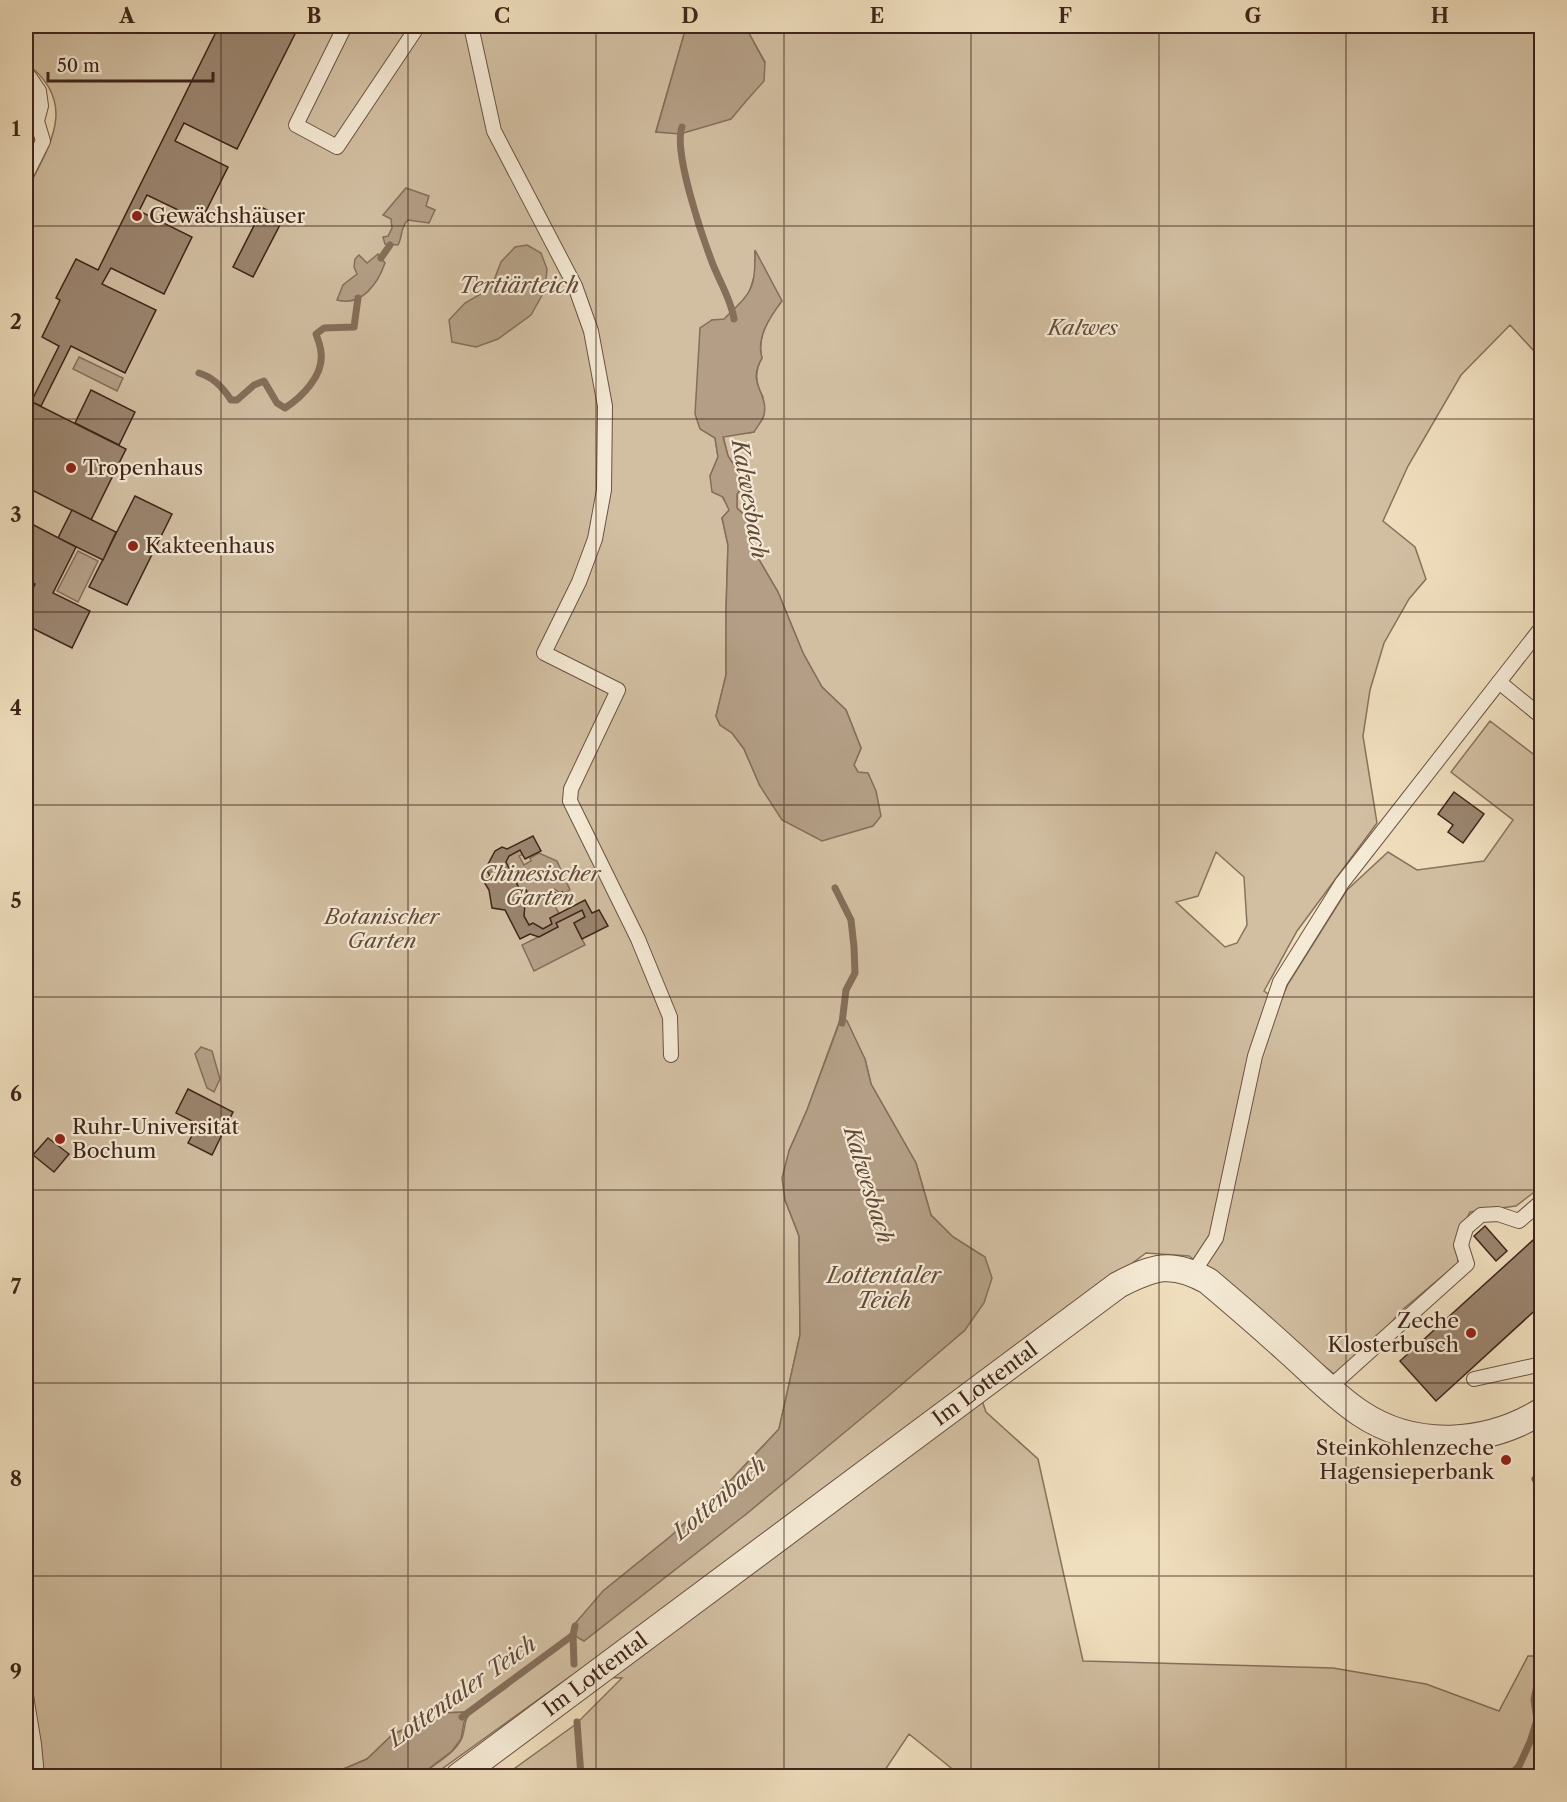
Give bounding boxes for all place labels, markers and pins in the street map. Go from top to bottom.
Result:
place label: Gewächshäuser [149,203,306,228]
marker: Gewächshäuser [130,209,144,223]
place label: Tropenhaus [83,455,203,480]
marker: Tropenhaus [64,461,78,475]
place label: Kakteenhaus [145,533,275,558]
marker: Kakteenhaus [126,539,140,553]
place label: Ruhr-Universität Bochum [72,1114,239,1163]
marker: Ruhr-Universität Bochum [53,1132,67,1146]
place label: Zeche Klosterbusch [1328,1308,1459,1357]
marker: Zeche Klosterbusch [1464,1326,1478,1340]
place label: Steinkohlenzeche Hagensieperbank [1316,1435,1495,1484]
marker: Steinkohlenzeche Hagensieperbank [1499,1453,1513,1467]

